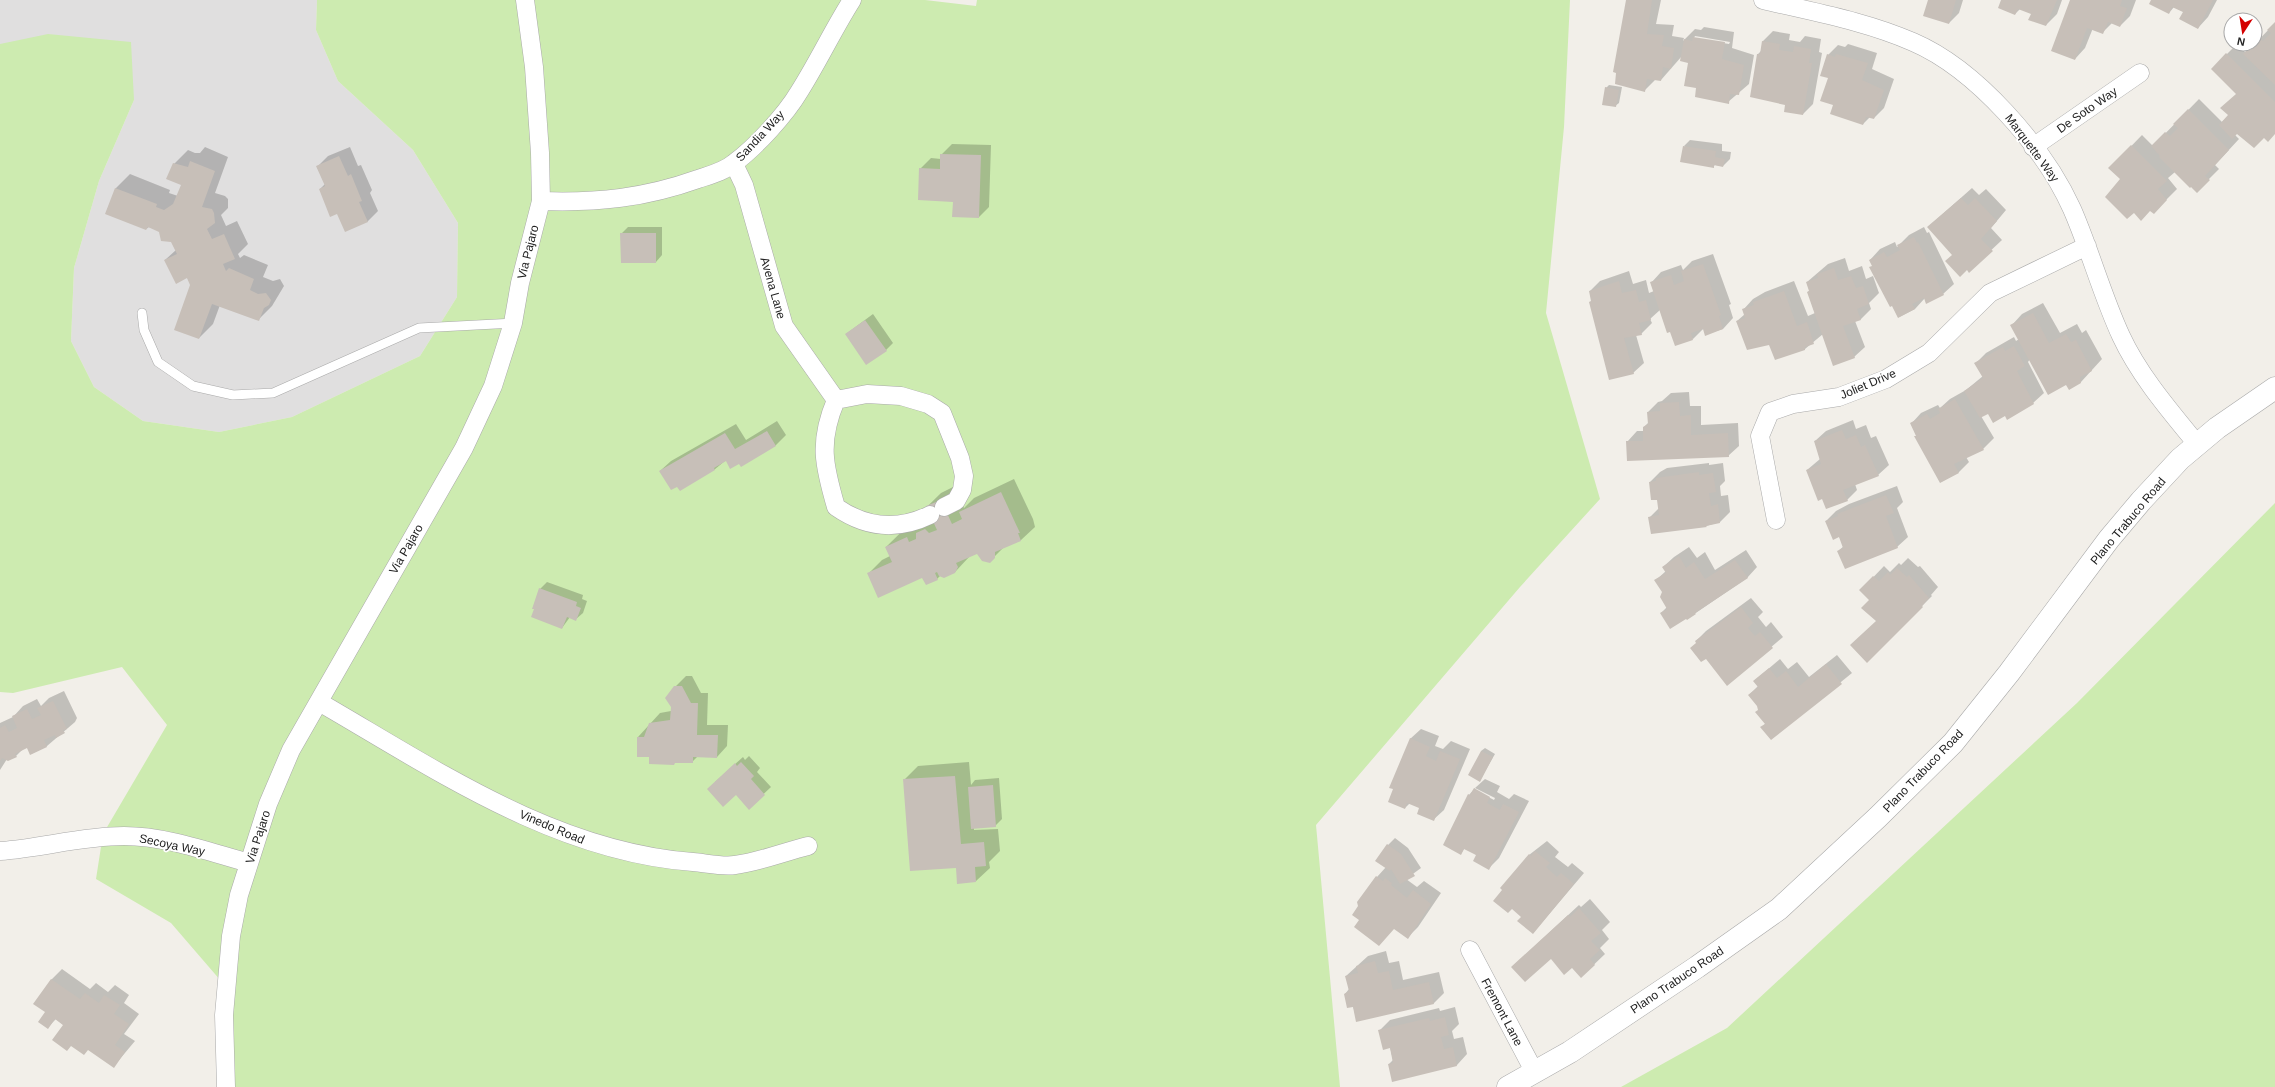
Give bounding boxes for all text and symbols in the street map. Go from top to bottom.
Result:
north arrow [2223,12,2263,52]
text: N [2236,35,2246,48]
street label: De Soto Way [2054,84,2120,136]
street label: Sandia Way [733,108,787,164]
street label: Marquette Way [2002,111,2062,185]
street label: Via Pajaro [515,223,542,280]
street label: Avena Lane [757,255,789,321]
street label: Joliet Drive [1838,366,1898,402]
street label: Plano Trabuco Road [2087,475,2169,567]
street label: Via Pajaro [386,521,426,576]
street label: Plano Trabuco Road [1880,727,1966,815]
street label: Vinedo Road [517,807,587,847]
street label: Via Pajaro [243,808,273,865]
street label: Secoya Way [138,831,206,859]
street label: Plano Trabuco Road [1628,944,1726,1016]
street label: Fremont Lane [1478,976,1526,1049]

